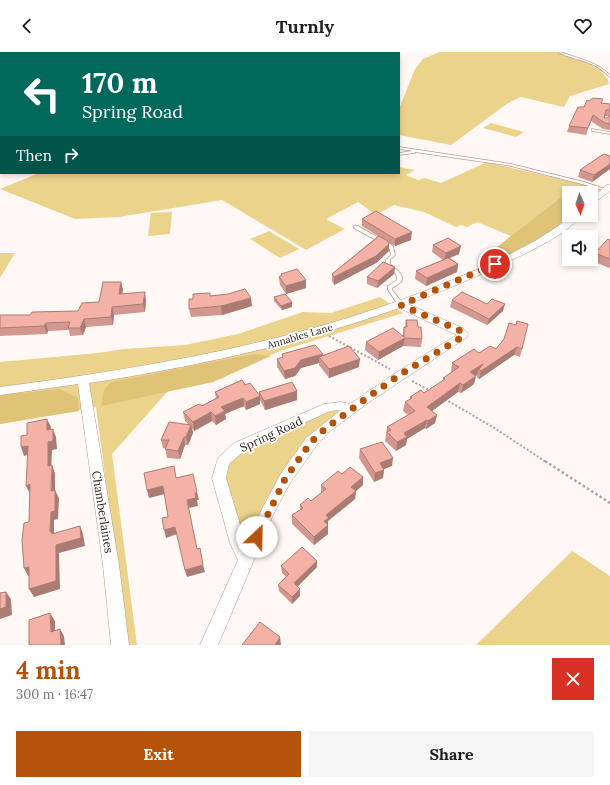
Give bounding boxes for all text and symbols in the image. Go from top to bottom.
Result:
icon: back [16,15,38,37]
text: Turnly [276,15,334,38]
icon: heart [572,15,594,37]
text: 170 m [82,65,157,101]
icon: left [16,68,68,120]
text: Spring Road [82,100,183,123]
icon: right [60,144,82,166]
text: Then [16,146,52,165]
north arrow [562,186,598,222]
map controls [562,186,598,266]
button: sound [562,230,598,266]
pin [478,247,512,281]
icon: arrive [484,253,506,275]
street label: Annables Lane [265,320,335,352]
street label: Spring Road [237,413,305,455]
street label: Chamberlaines [89,470,117,555]
position arrow [236,516,278,558]
text: 4 min [16,655,81,686]
button: close [552,658,594,700]
text: 300 m · 16:47 [16,686,93,703]
button: Exit [16,731,301,777]
button: Share [309,731,594,777]

